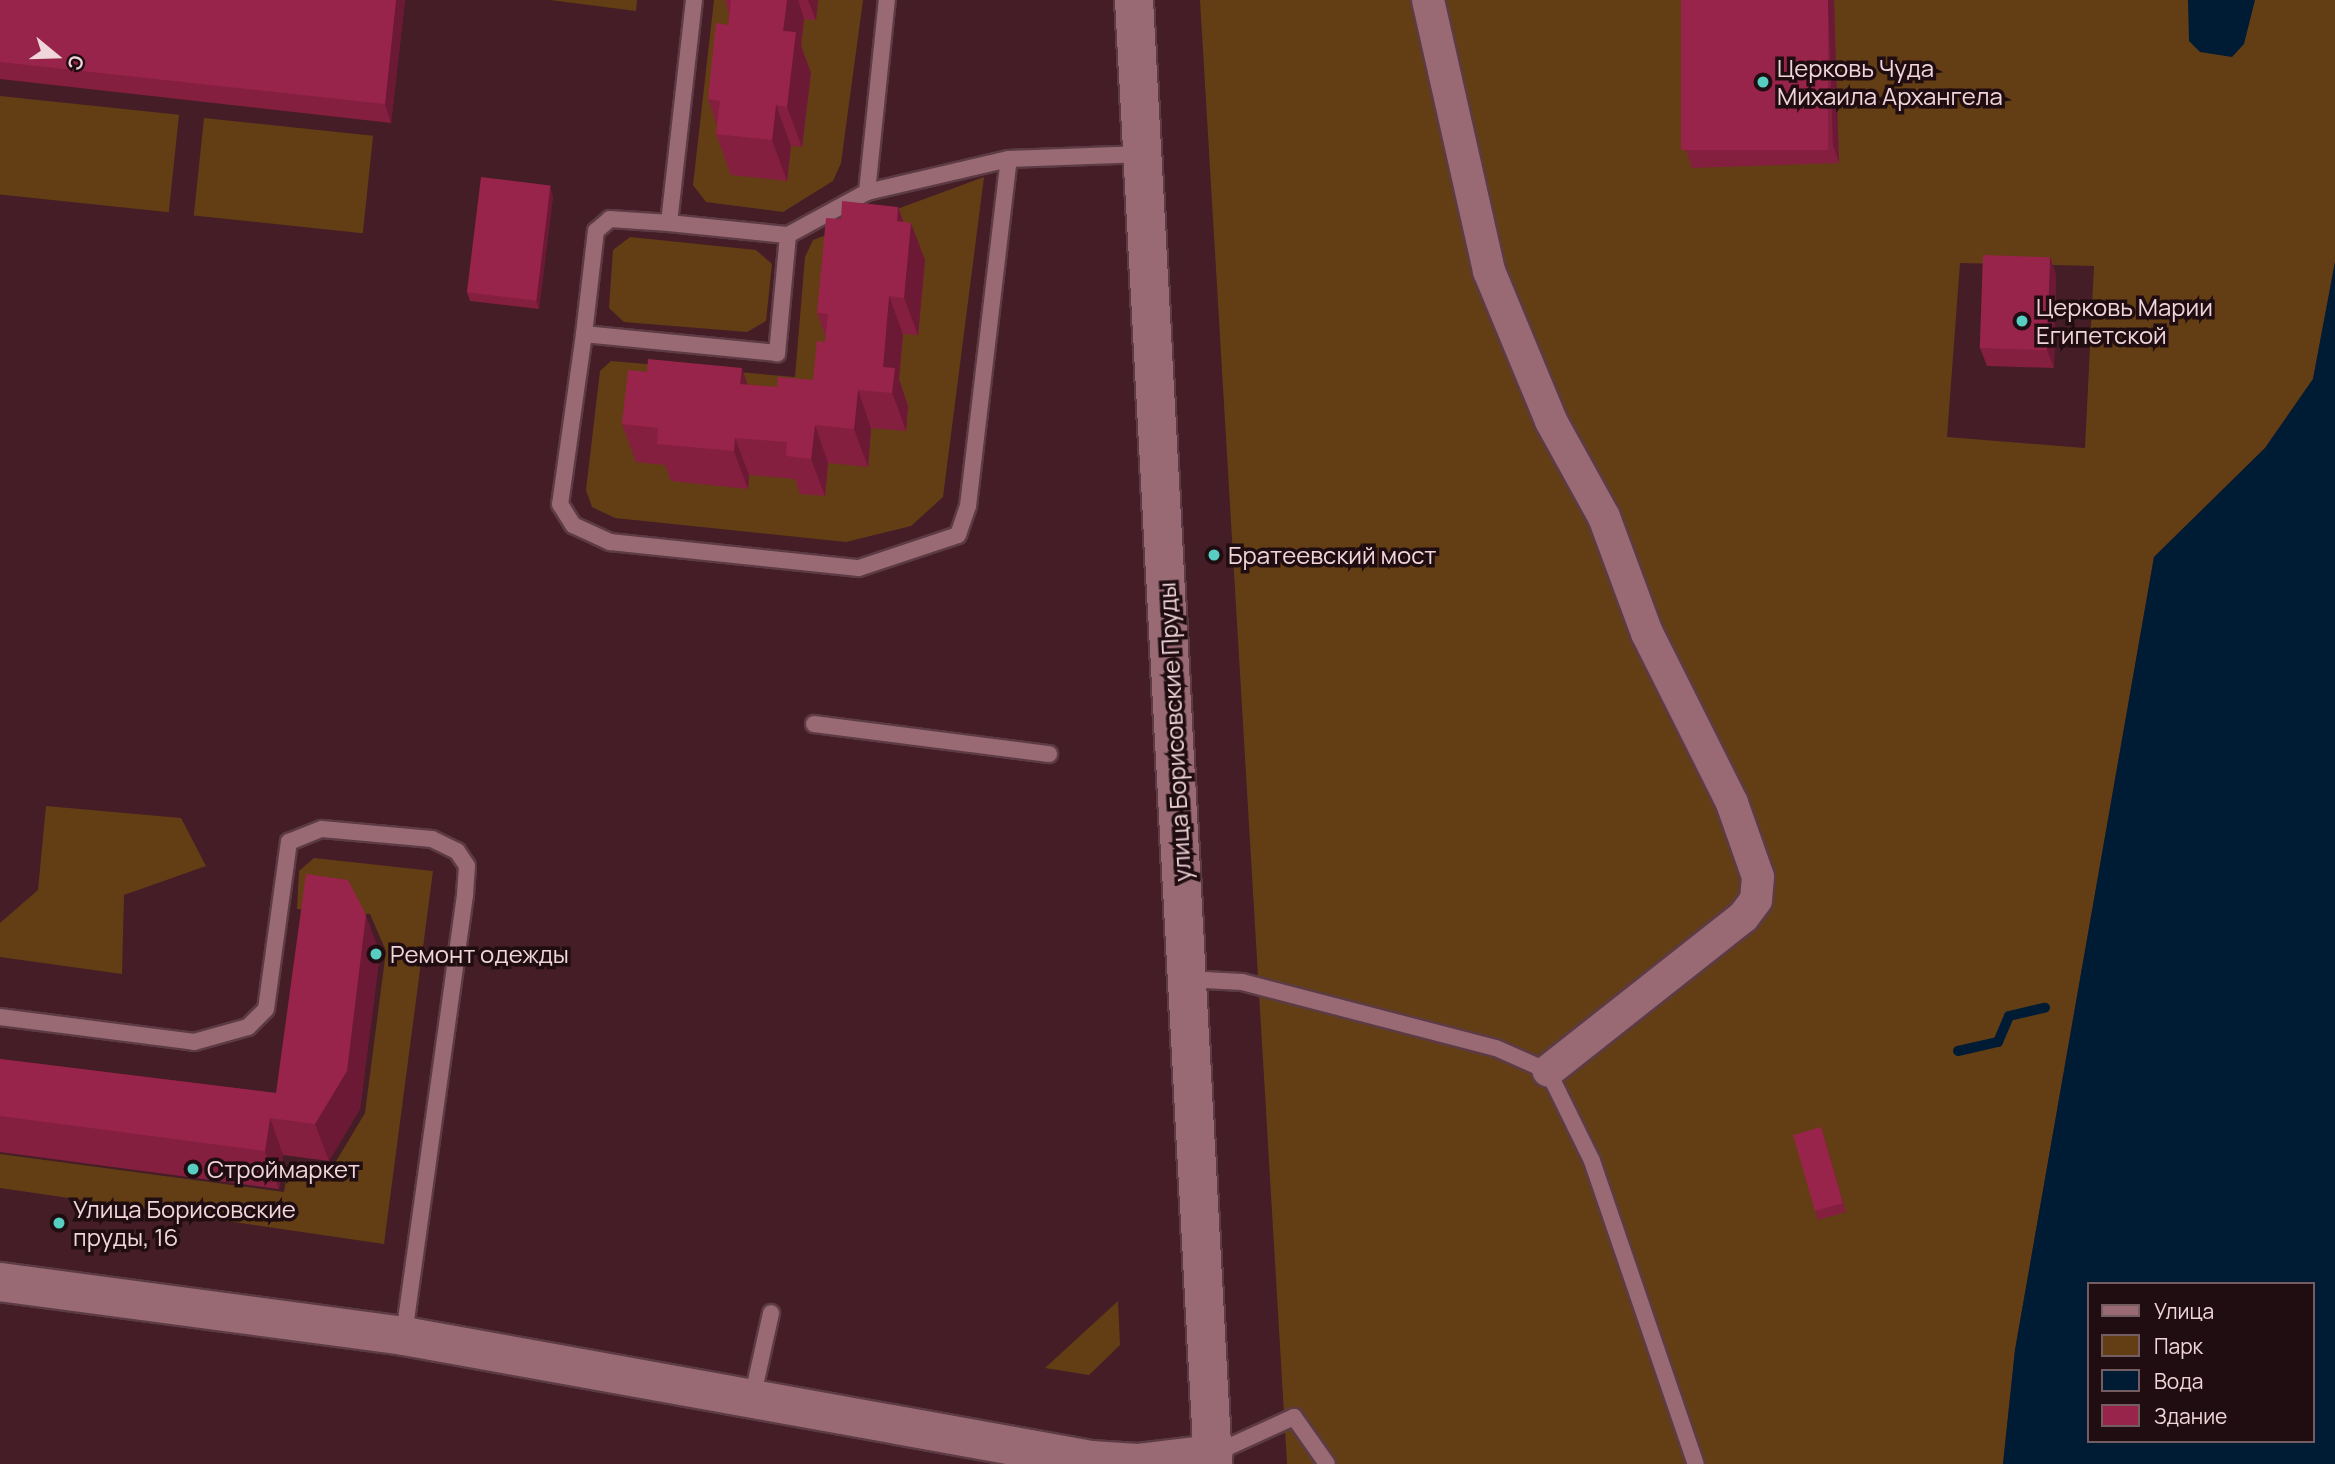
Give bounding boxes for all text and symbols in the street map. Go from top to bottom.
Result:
north arrow [21,21,91,91]
text: С [61,52,90,74]
place label: Церковь Чуда Михаила Архангела [1777,54,2003,110]
marker: Церковь Чуда Михаила Архангела [1755,74,1771,90]
place label: Церковь Марии Египетской [2036,293,2213,349]
marker: Церковь Марии Египетской [2014,313,2030,329]
place label: Братеевский мост [1228,541,1436,569]
marker: Братеевский мост [1206,547,1222,563]
street label: улица Борисовские Пруды [1152,582,1196,882]
place label: Ремонт одежды [390,940,569,968]
marker: Ремонт одежды [368,946,384,962]
place label: Строймаркет [207,1155,360,1183]
marker: Строймаркет [185,1161,201,1177]
place label: Улица Борисовские пруды, 16 [73,1195,296,1251]
marker: Улица Борисовские пруды, 16 [51,1215,67,1231]
legend [2086,1282,2314,1443]
text: Улица [2154,1297,2214,1325]
text: Парк [2154,1332,2203,1360]
text: Вода [2154,1367,2204,1395]
text: Здание [2154,1402,2227,1430]

